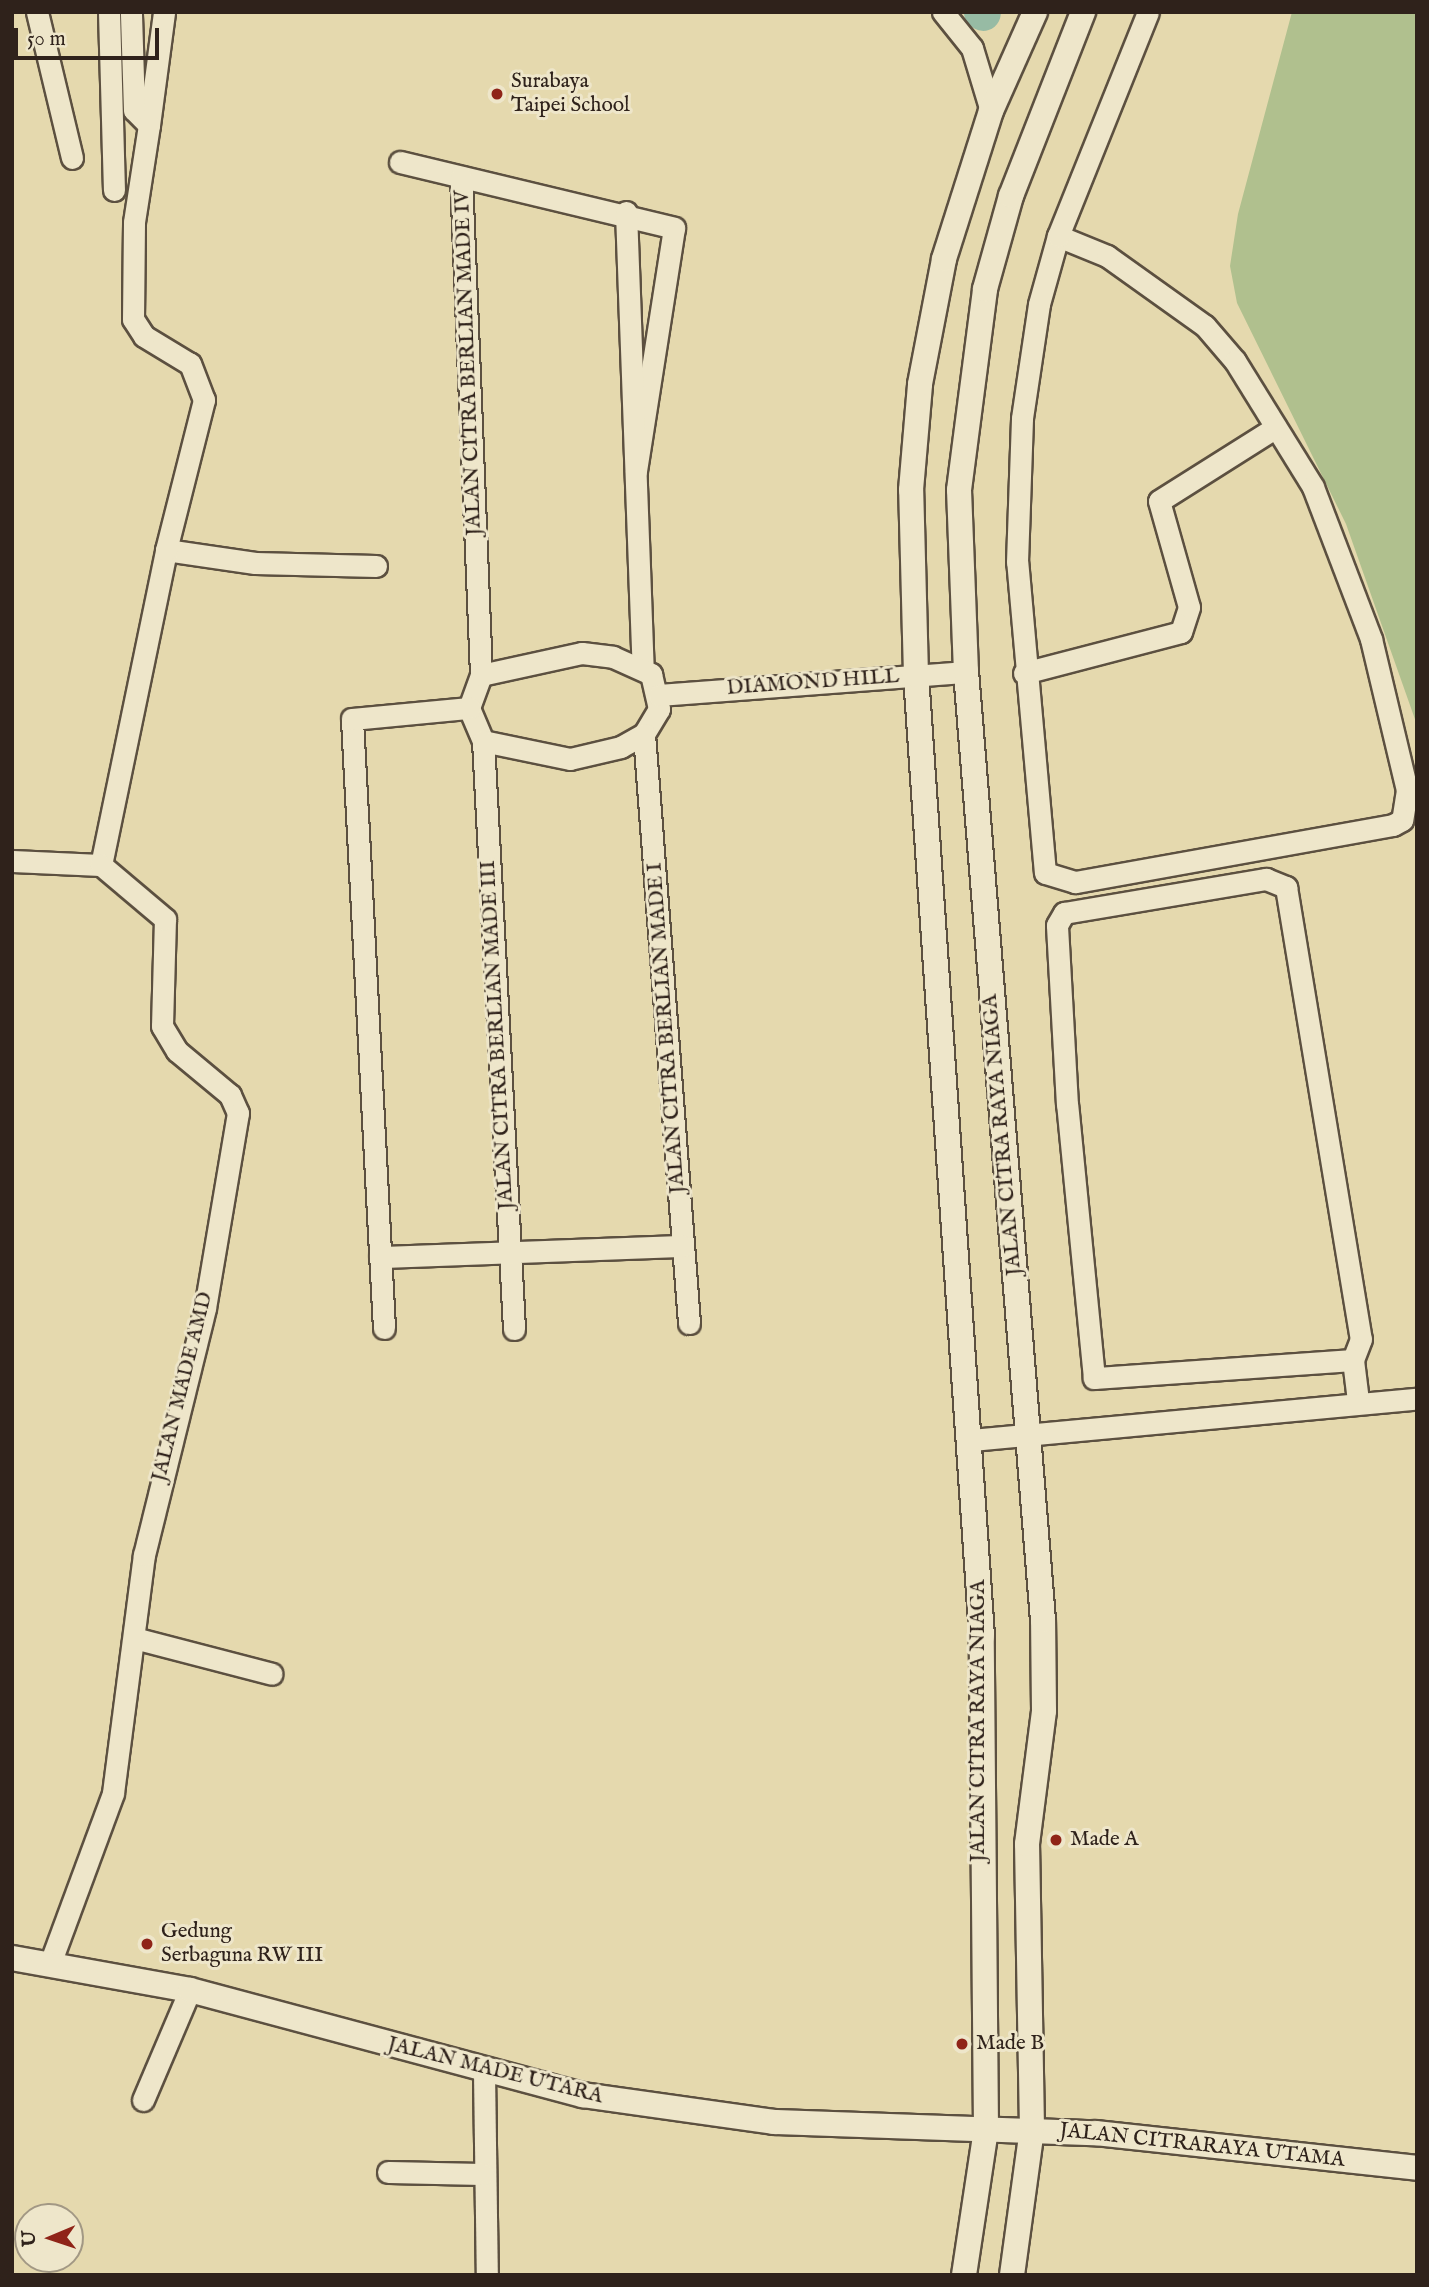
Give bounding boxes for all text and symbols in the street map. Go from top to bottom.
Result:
scale bar [18,14,163,58]
text: 50 m [27,26,66,53]
place label: Surabaya Taipei School [511,69,630,119]
marker: Surabaya Taipei School [489,86,505,102]
street label: JALAN CITRA BERLIAN MADE IV [450,190,488,536]
street label: DIAMOND HILL [726,664,900,702]
street label: JALAN CITRA BERLIAN MADE III [476,860,520,1210]
street label: JALAN CITRA BERLIAN MADE I [643,861,691,1195]
street label: JALAN CITRA RAYA NIAGA [978,993,1028,1277]
street label: JALAN MADE AMD [147,1290,219,1484]
street label: JALAN CITRA RAYA NIAGA [966,1580,992,1862]
place label: Made A [1070,1827,1138,1853]
marker: Made A [1048,1832,1064,1848]
place label: Gedung Serbaguna RW III [161,1919,323,1969]
marker: Gedung Serbaguna RW III [139,1936,155,1952]
place label: Made B [976,2031,1044,2057]
street label: JALAN MADE UTARA [385,2032,605,2110]
marker: Made B [954,2036,970,2052]
street label: JALAN CITRARAYA UTAMA [1058,2118,1346,2174]
north arrow [14,2203,84,2273]
text: U [18,2230,42,2247]

